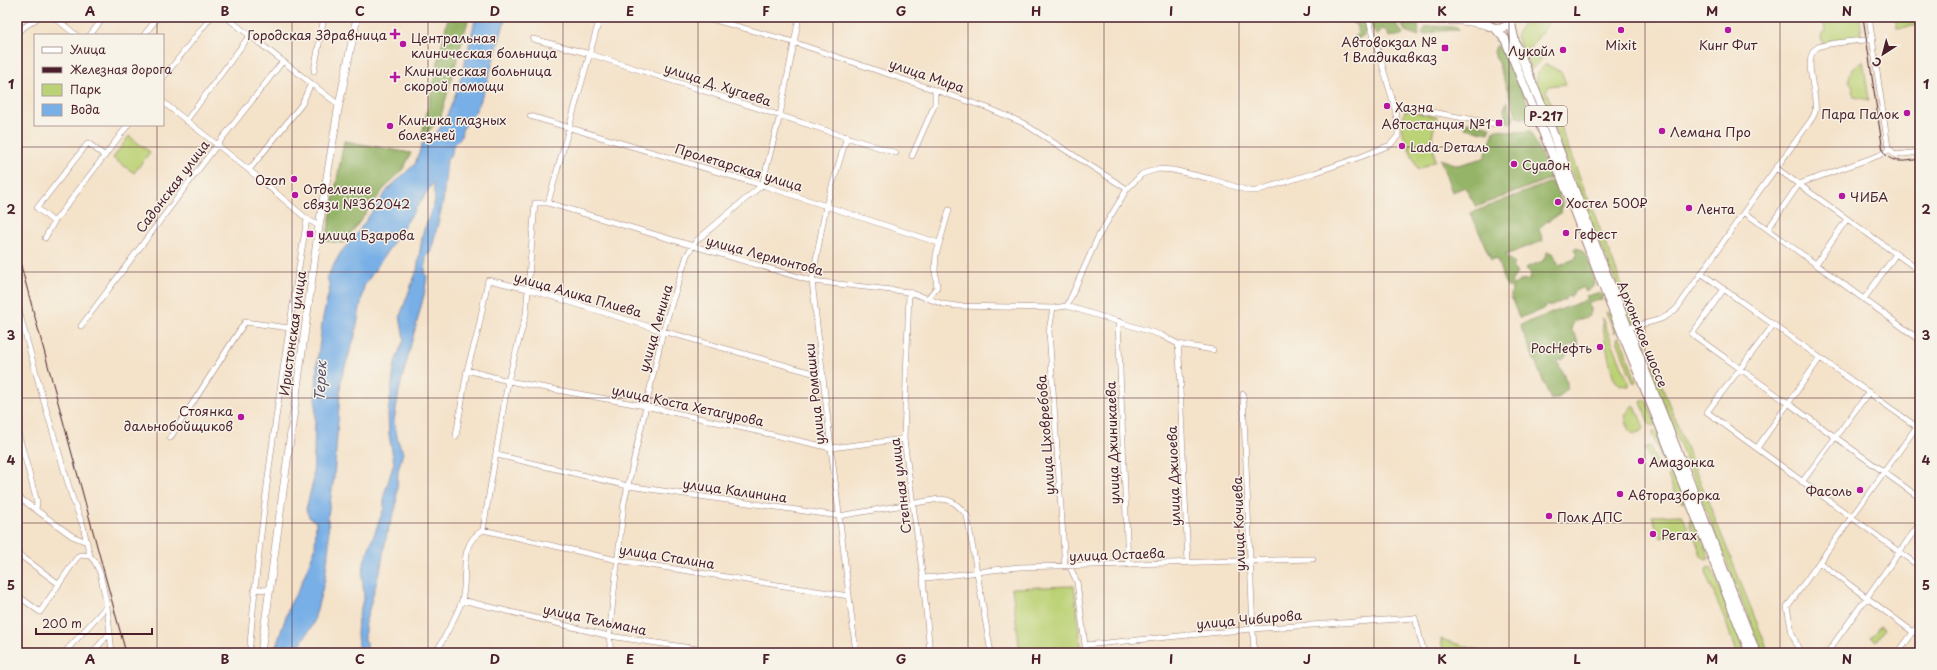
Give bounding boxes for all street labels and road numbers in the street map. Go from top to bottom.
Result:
street label: улица Мира [887,53,968,97]
street label: улица Д. Хугаева [662,58,775,111]
road number: Р-217 [1525,106,1567,126]
street label: Садонская улица [131,135,214,236]
street label: Пролетарская улица [673,139,806,196]
street label: улица Лермонтова [704,230,827,280]
street label: улица Алика Плиева [512,267,645,322]
street label: Иристонская улица [274,268,310,397]
street label: Архонское шоссе [1613,278,1673,390]
street label: улица Ленина [633,281,677,374]
street label: улица Ромашки [799,342,829,446]
street label: улица Цховребова [1031,373,1059,496]
street label: улица Коста Хетагурова [610,380,767,431]
street label: улица Джиникаева [1100,380,1124,505]
street label: улица Джиоева [1162,425,1184,527]
street label: Степная улица [885,436,915,535]
street label: улица Калинина [682,473,789,507]
street label: улица Кочиева [1227,475,1249,572]
street label: улица Сталина [618,539,717,573]
street label: улица Остаева [1069,543,1166,565]
street label: улица Тельмана [541,599,649,639]
street label: улица Чибирова [1195,605,1303,633]

